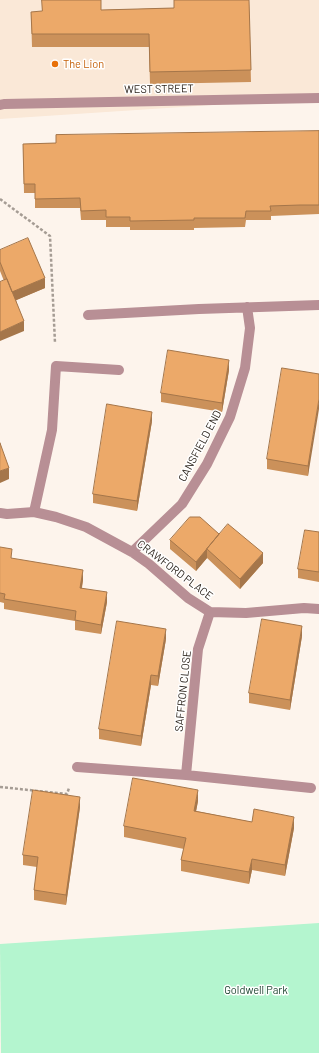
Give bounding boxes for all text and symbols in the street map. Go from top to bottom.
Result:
place label: The Lion [63,57,104,71]
marker: The Lion [50,59,60,69]
street label: WEST STREET [124,82,194,96]
street label: CANSFIELD END [176,408,224,484]
street label: CRAWFORD PLACE [135,537,215,603]
street label: SAFFRON CLOSE [172,650,194,732]
park label: Goldwell Park [224,983,288,997]

